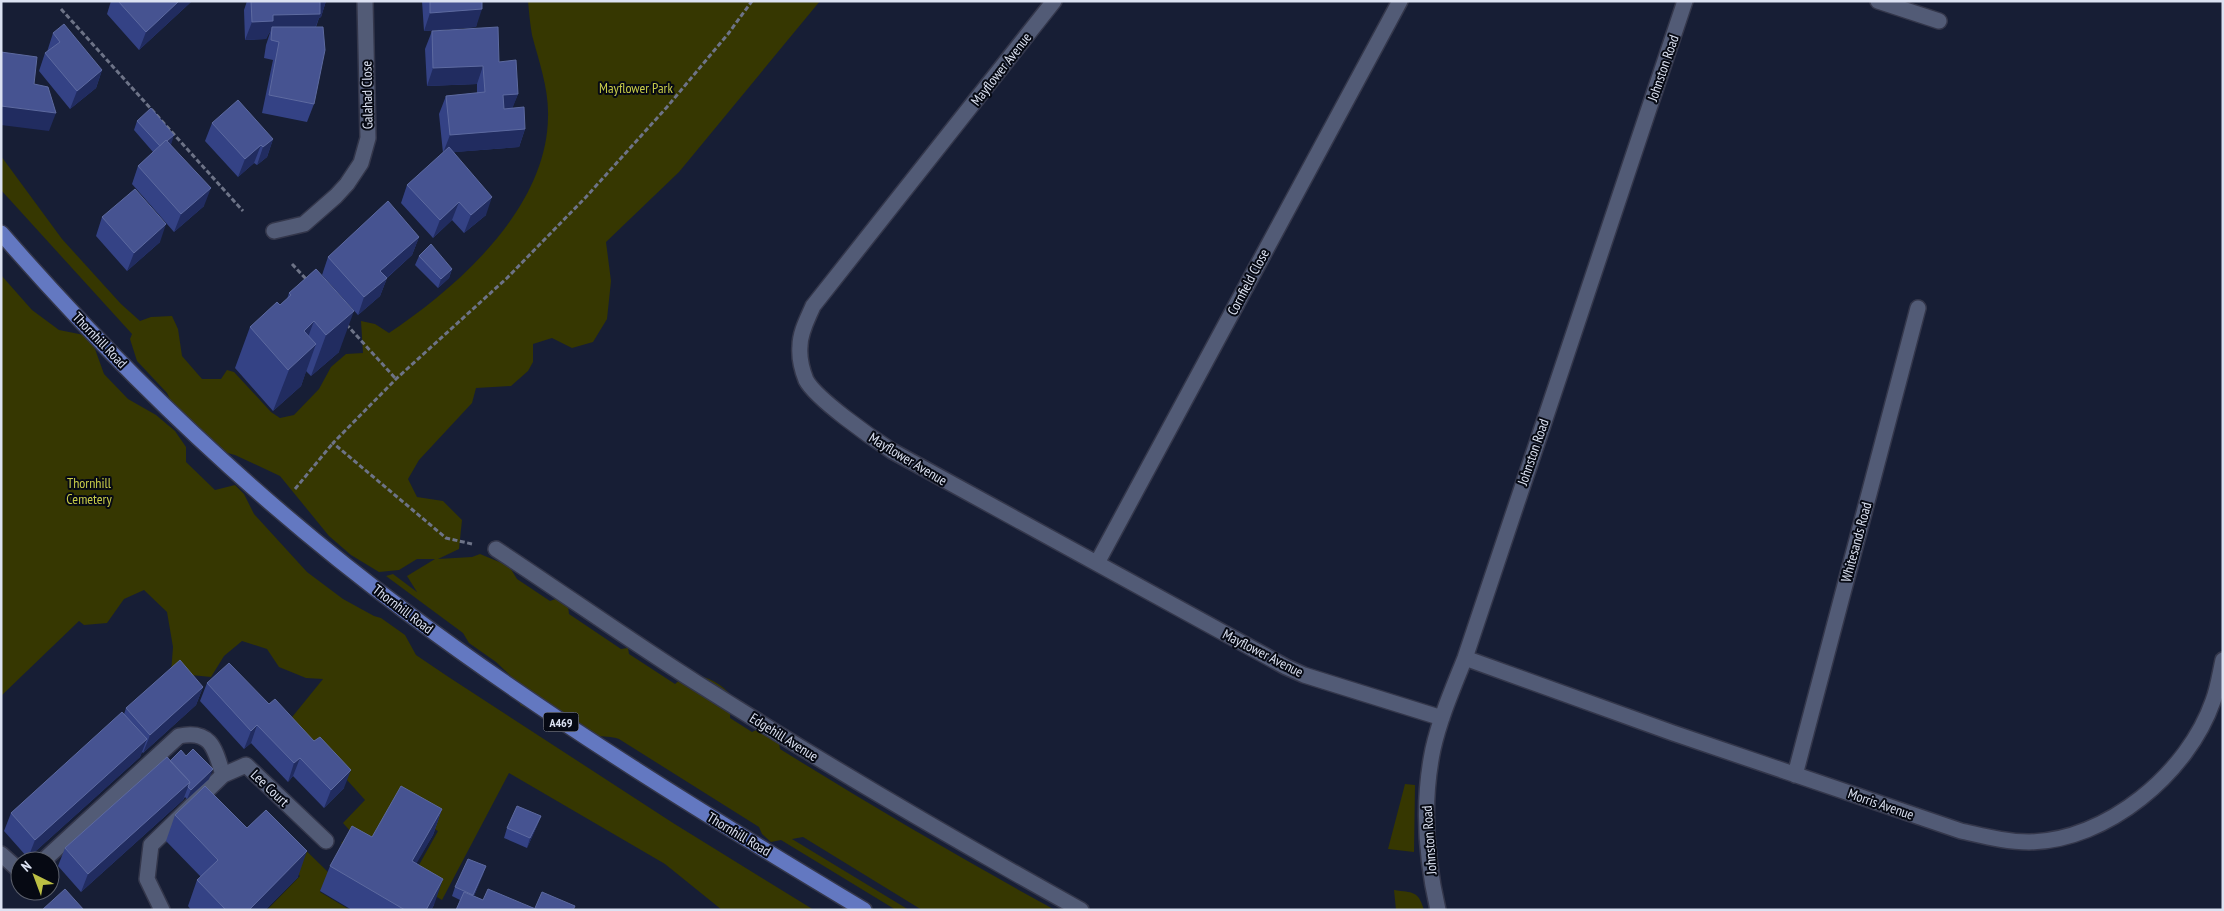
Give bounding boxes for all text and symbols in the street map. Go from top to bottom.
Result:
street label: Mayflower Avenue [967,29,1035,109]
street label: Johnston Road [1643,32,1683,105]
street label: Galahad Close [357,60,377,129]
park label: Mayflower Park [599,79,673,97]
street label: Cornfield Close [1223,246,1273,318]
street label: Thornhill Road [69,308,131,372]
street label: Johnston Road [1513,416,1553,489]
street label: Mayflower Avenue [866,429,951,489]
park label: Thornhill Cemetery [66,474,112,508]
street label: Whitesands Road [1837,500,1875,584]
street label: Thornhill Road [369,580,437,638]
street label: Mayflower Avenue [1220,625,1306,681]
street label: Edgehill Avenue [746,709,822,765]
road number: A469 [544,712,578,732]
street label: Lee Court [247,766,293,810]
street label: Morris Avenue [1846,784,1916,824]
street label: Johnston Road [1418,805,1440,876]
street label: Thornhill Road [704,808,774,860]
north arrow [10,851,60,901]
text: N [17,857,35,876]

